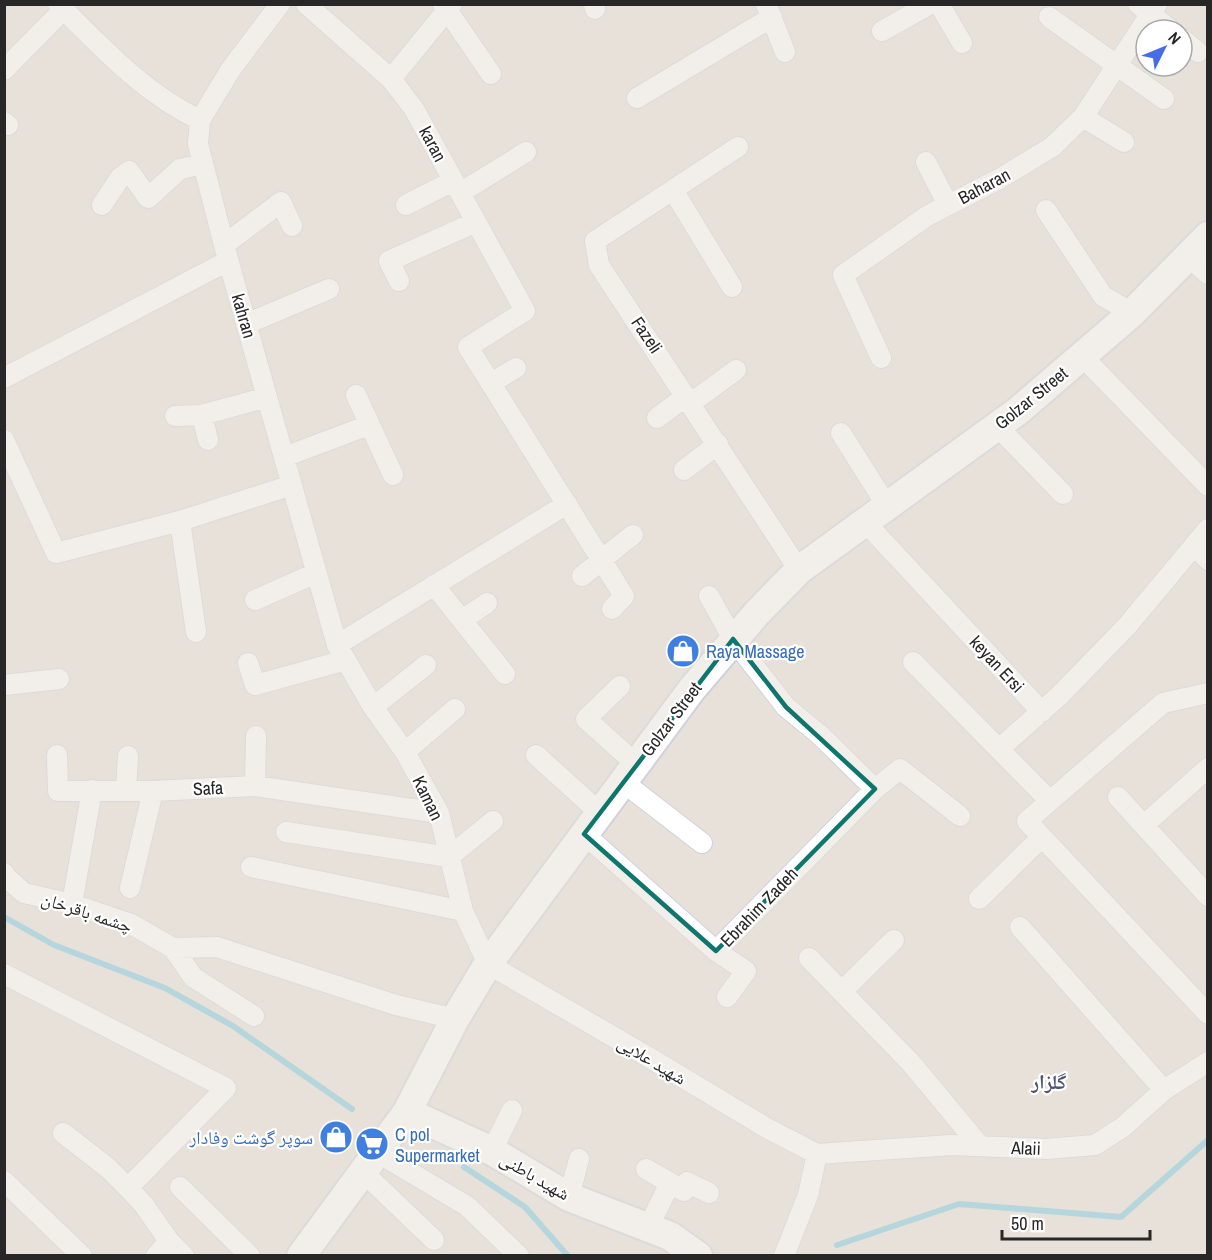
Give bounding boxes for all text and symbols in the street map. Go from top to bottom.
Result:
north arrow [1134,18,1194,78]
text: N [1164,27,1186,49]
street label: karan [413,122,453,166]
street label: Baharan [953,162,1015,210]
street label: kahran [226,291,262,341]
street label: Fazeli [626,312,668,358]
street label: Golzar Street [989,361,1073,435]
street label: keyan Ersi [964,630,1030,698]
shop icon: Raya Massage [665,633,701,669]
place label: Raya Massage [706,639,804,664]
street label: Golzar Street [635,677,707,761]
street label: Kaman [407,772,449,824]
street label: Safa [192,775,224,801]
street label: Ebrahim Zadeh [715,862,803,952]
street label: چشمه باقرخان [38,886,136,938]
street label: شهید علایی [613,1030,691,1090]
district label: گلزار [1031,1068,1067,1095]
shop icon: سوپر گوشت وفادار [318,1119,354,1155]
place label: C pol Supermarket [395,1122,480,1168]
place label: سوپر گوشت وفادار [188,1125,313,1150]
supermarket icon: C pol Supermarket [354,1126,390,1162]
street label: Alaii [1010,1135,1041,1161]
street label: شهید باطنی [495,1146,575,1206]
scale bar [1002,1203,1150,1241]
text: 50 m [1011,1211,1044,1236]

